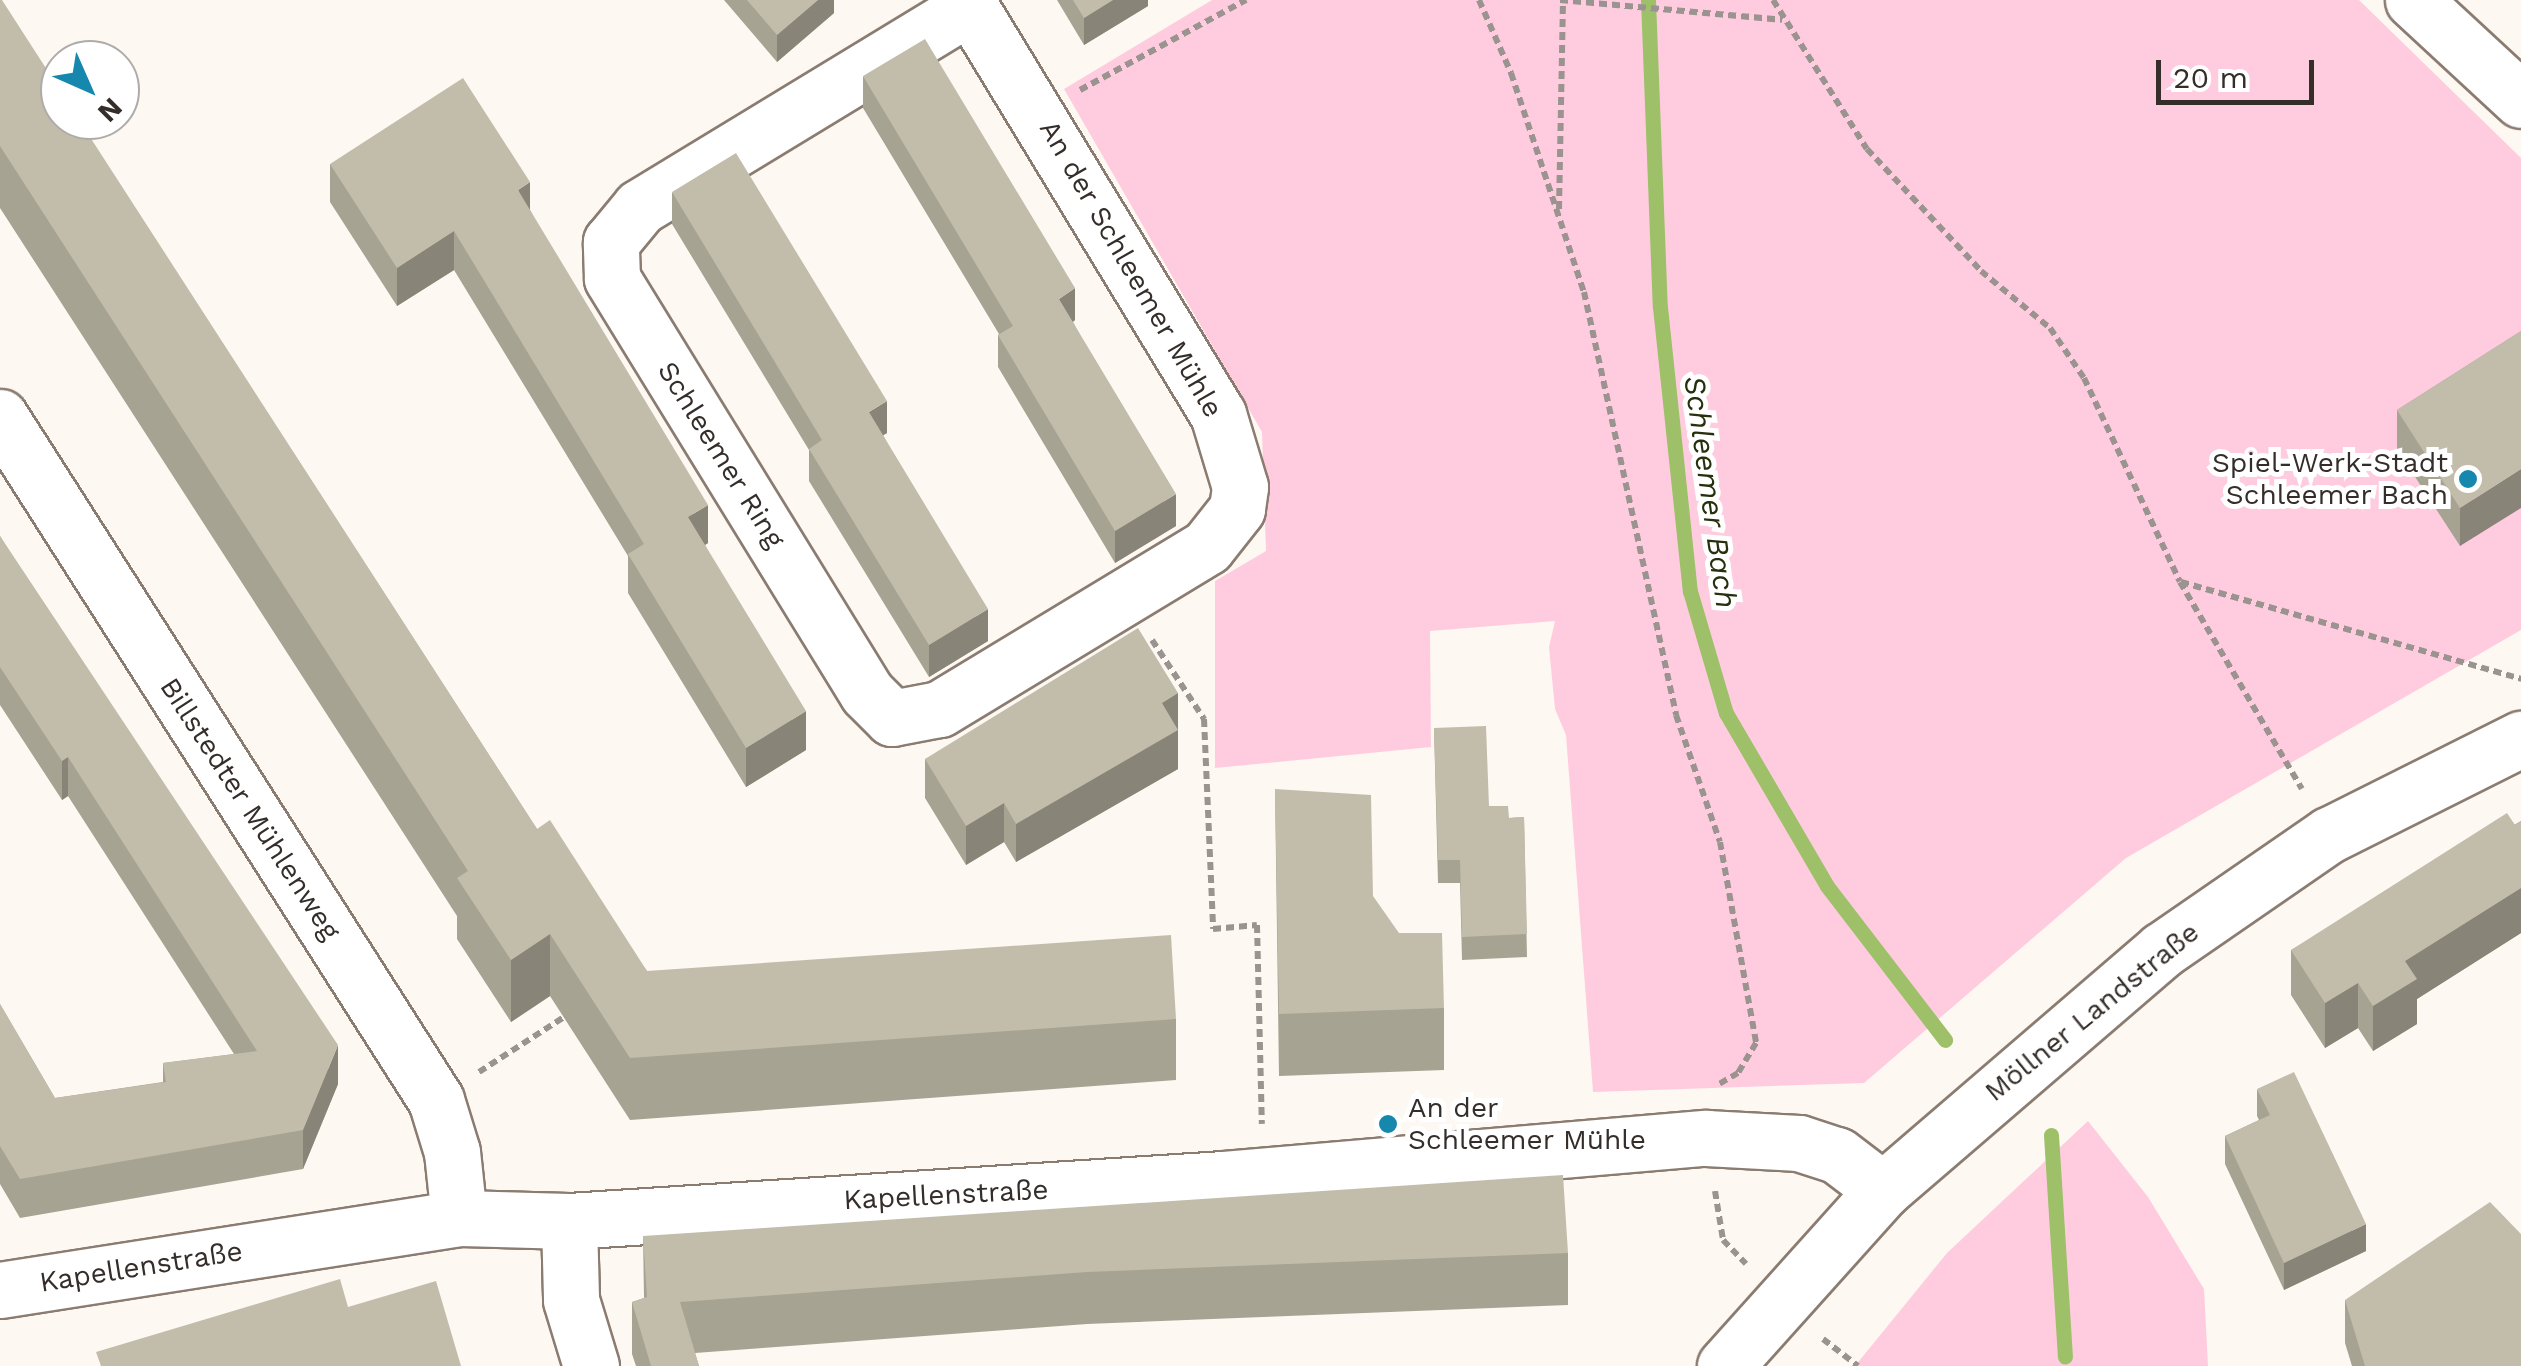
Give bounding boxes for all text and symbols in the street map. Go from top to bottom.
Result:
north arrow [40,40,140,140]
scale bar [2161,40,2318,102]
text: 20 m [2173,60,2248,95]
text: N [91,91,129,129]
street label: An der Schleemer Mühle [1032,114,1230,424]
street label: Schleemer Ring [650,355,792,555]
water label: Schleemer Bach [1676,373,1744,611]
place label: Spiel-Werk-Stadt Schleemer Bach [2212,446,2448,512]
marker: Spiel-Werk-Stadt Schleemer Bach [2457,468,2479,490]
street label: Billstedter Mühlenweg [153,672,347,946]
street label: Möllner Landstraße [1978,915,2206,1109]
place label: An der Schleemer Mühle [1408,1091,1647,1157]
marker: An der Schleemer Mühle [1377,1113,1399,1135]
street label: Kapellenstraße [843,1173,1049,1217]
street label: Kapellenstraße [37,1234,245,1300]

